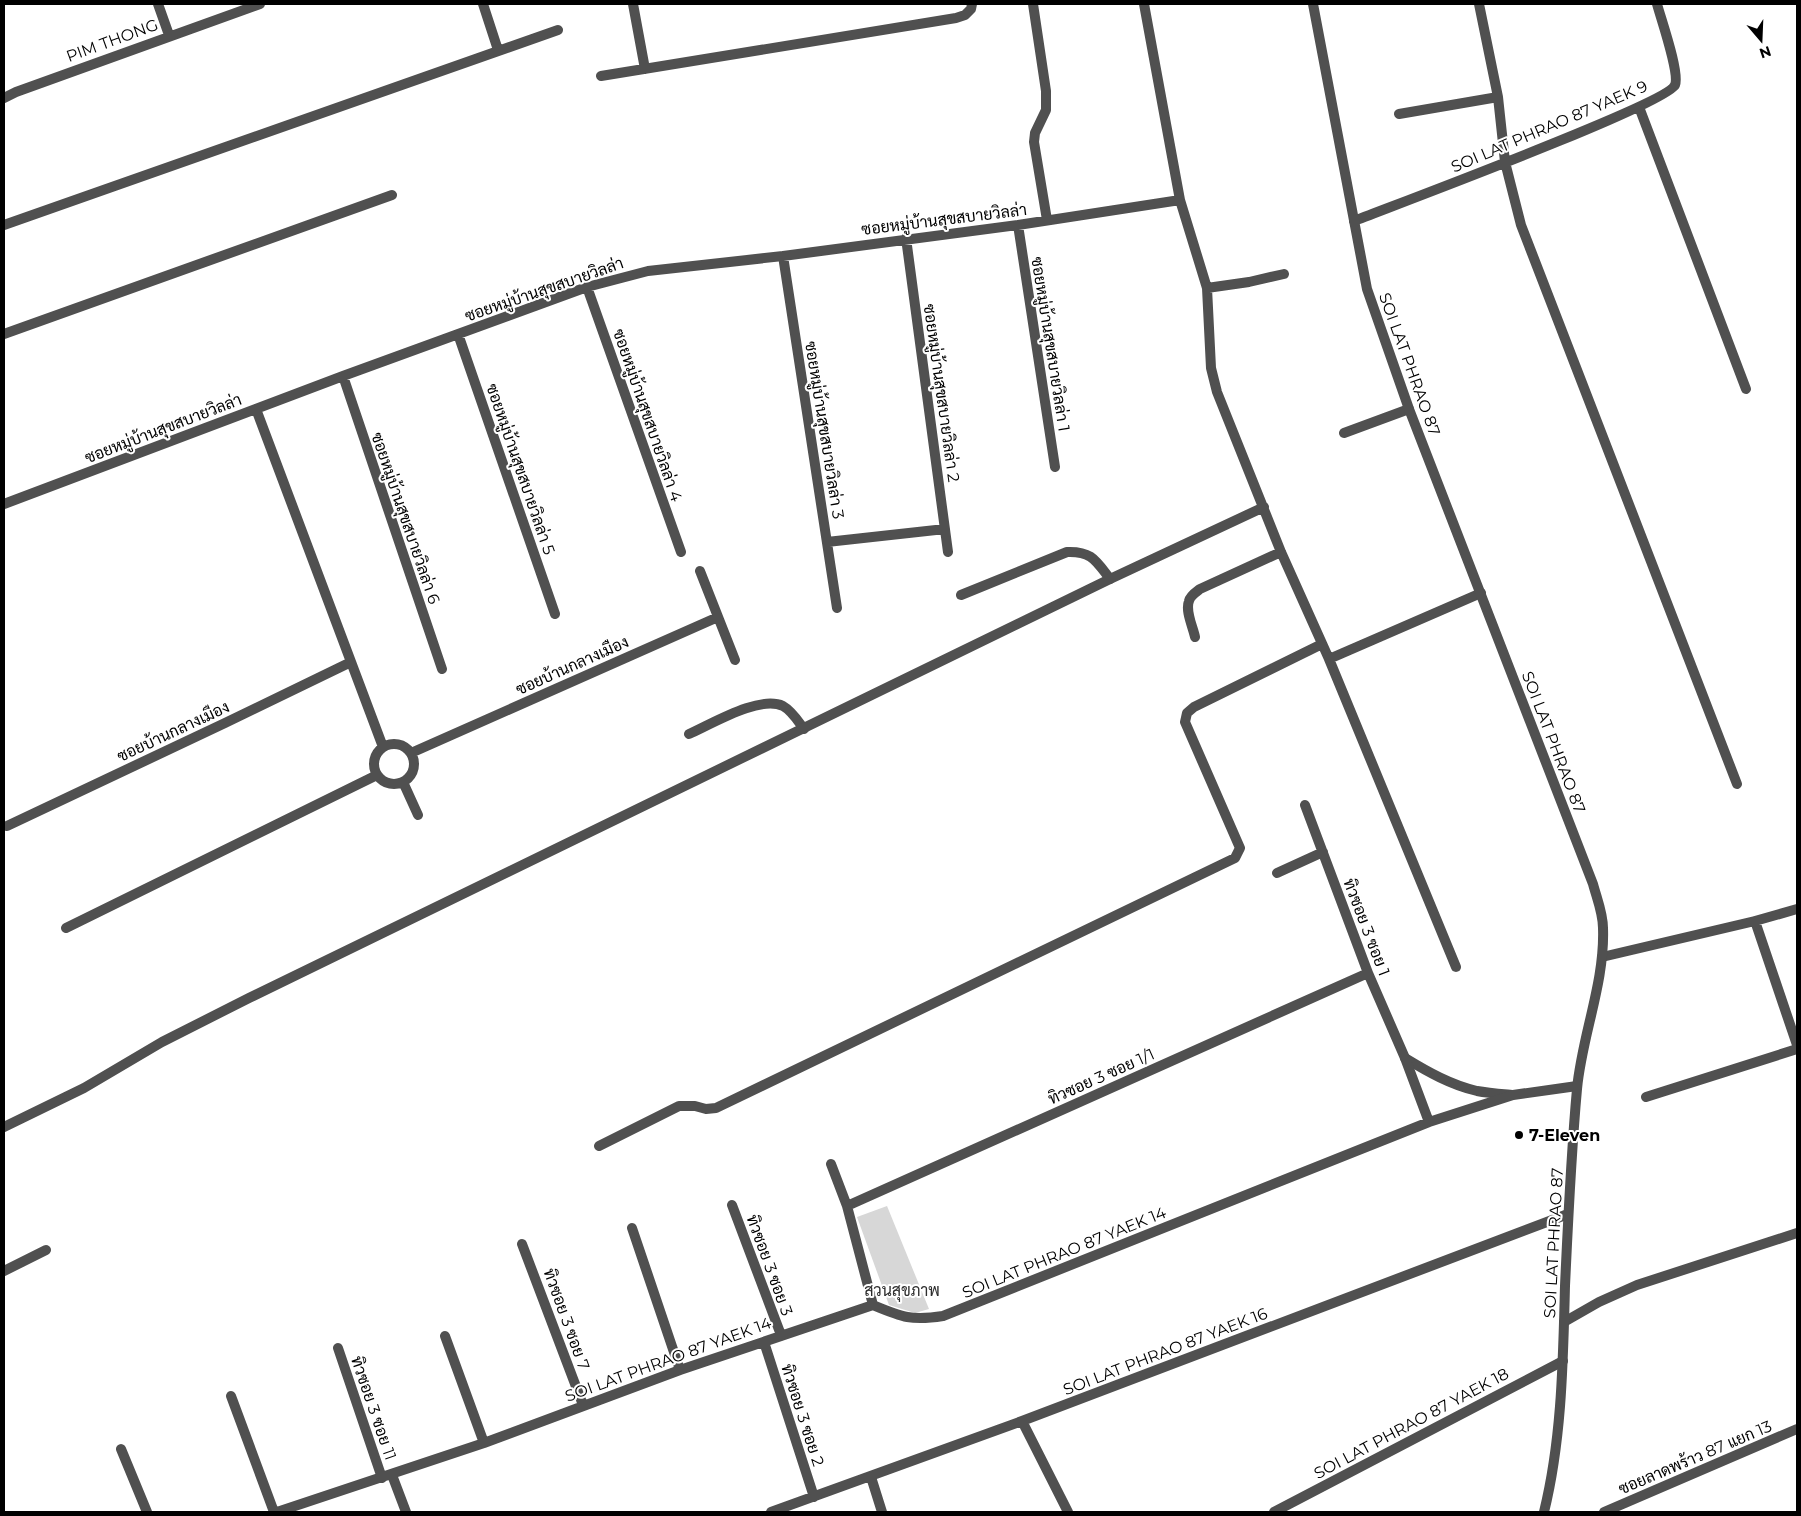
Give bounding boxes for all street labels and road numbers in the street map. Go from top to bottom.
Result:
street label: PIM THONG [64,15,161,66]
street label: SOI LAT PHRAO 87 YAEK 9 [1448,76,1650,177]
street label: ซอยหมู่บ้านสุขสบายวิลล่า [860,199,1028,241]
street label: ซอยหมู่บ้านสุขสบายวิลล่า [462,252,627,327]
street label: ซอยหมู่บ้านสุขสบายวิลล่า 1 [1025,255,1075,433]
street label: SOI LAT PHRAO 87 [1375,290,1444,438]
street label: ซอยหมู่บ้านสุขสบายวิลล่า 2 [918,303,964,484]
street label: ซอยหมู่บ้านสุขสบายวิลล่า 4 [607,326,687,505]
street label: ซอยหมู่บ้านสุขสบายวิลล่า 3 [799,340,849,521]
street label: ซอยหมู่บ้านสุขสบายวิลล่า 5 [480,381,560,558]
street label: ซอยหมู่บ้านสุขสบายวิลล่า [82,389,245,469]
street label: ซอยหมู่บ้านสุขสบายวิลล่า 6 [365,429,445,607]
street label: ซอยบ้านกลางเมือง [512,631,632,699]
street label: SOI LAT PHRAO 87 [1518,669,1589,816]
street label: ซอยบ้านกลางเมือง [114,696,232,766]
street label: ทิวซอย 3 ซอย 1 [1339,876,1394,979]
street label: ทิวซอย 3 ซอย 1/1 [1045,1044,1157,1108]
street label: SOI LAT PHRAO 87 [1540,1167,1567,1319]
street label: SOI LAT PHRAO 87 YAEK 14 [959,1203,1169,1302]
street label: ทิวซอย 3 ซอย 3 [742,1212,797,1318]
street label: ทิวซอย 3 ซอย 7 [539,1266,594,1372]
street label: SOI LAT PHRAO 87 YAEK 16 [1060,1304,1270,1399]
street label: SOI LAT PHRAO 87 YAEK 14 [562,1313,774,1406]
street label: ทิวซอย 3 ซอย 11 [347,1354,400,1463]
street label: ทิวซอย 3 ซอย 2 [777,1362,828,1469]
street label: SOI LAT PHRAO 87 YAEK 18 [1311,1364,1512,1483]
street label: ซอยลาดพร้าว 87 แยก 13 [1615,1416,1775,1498]

